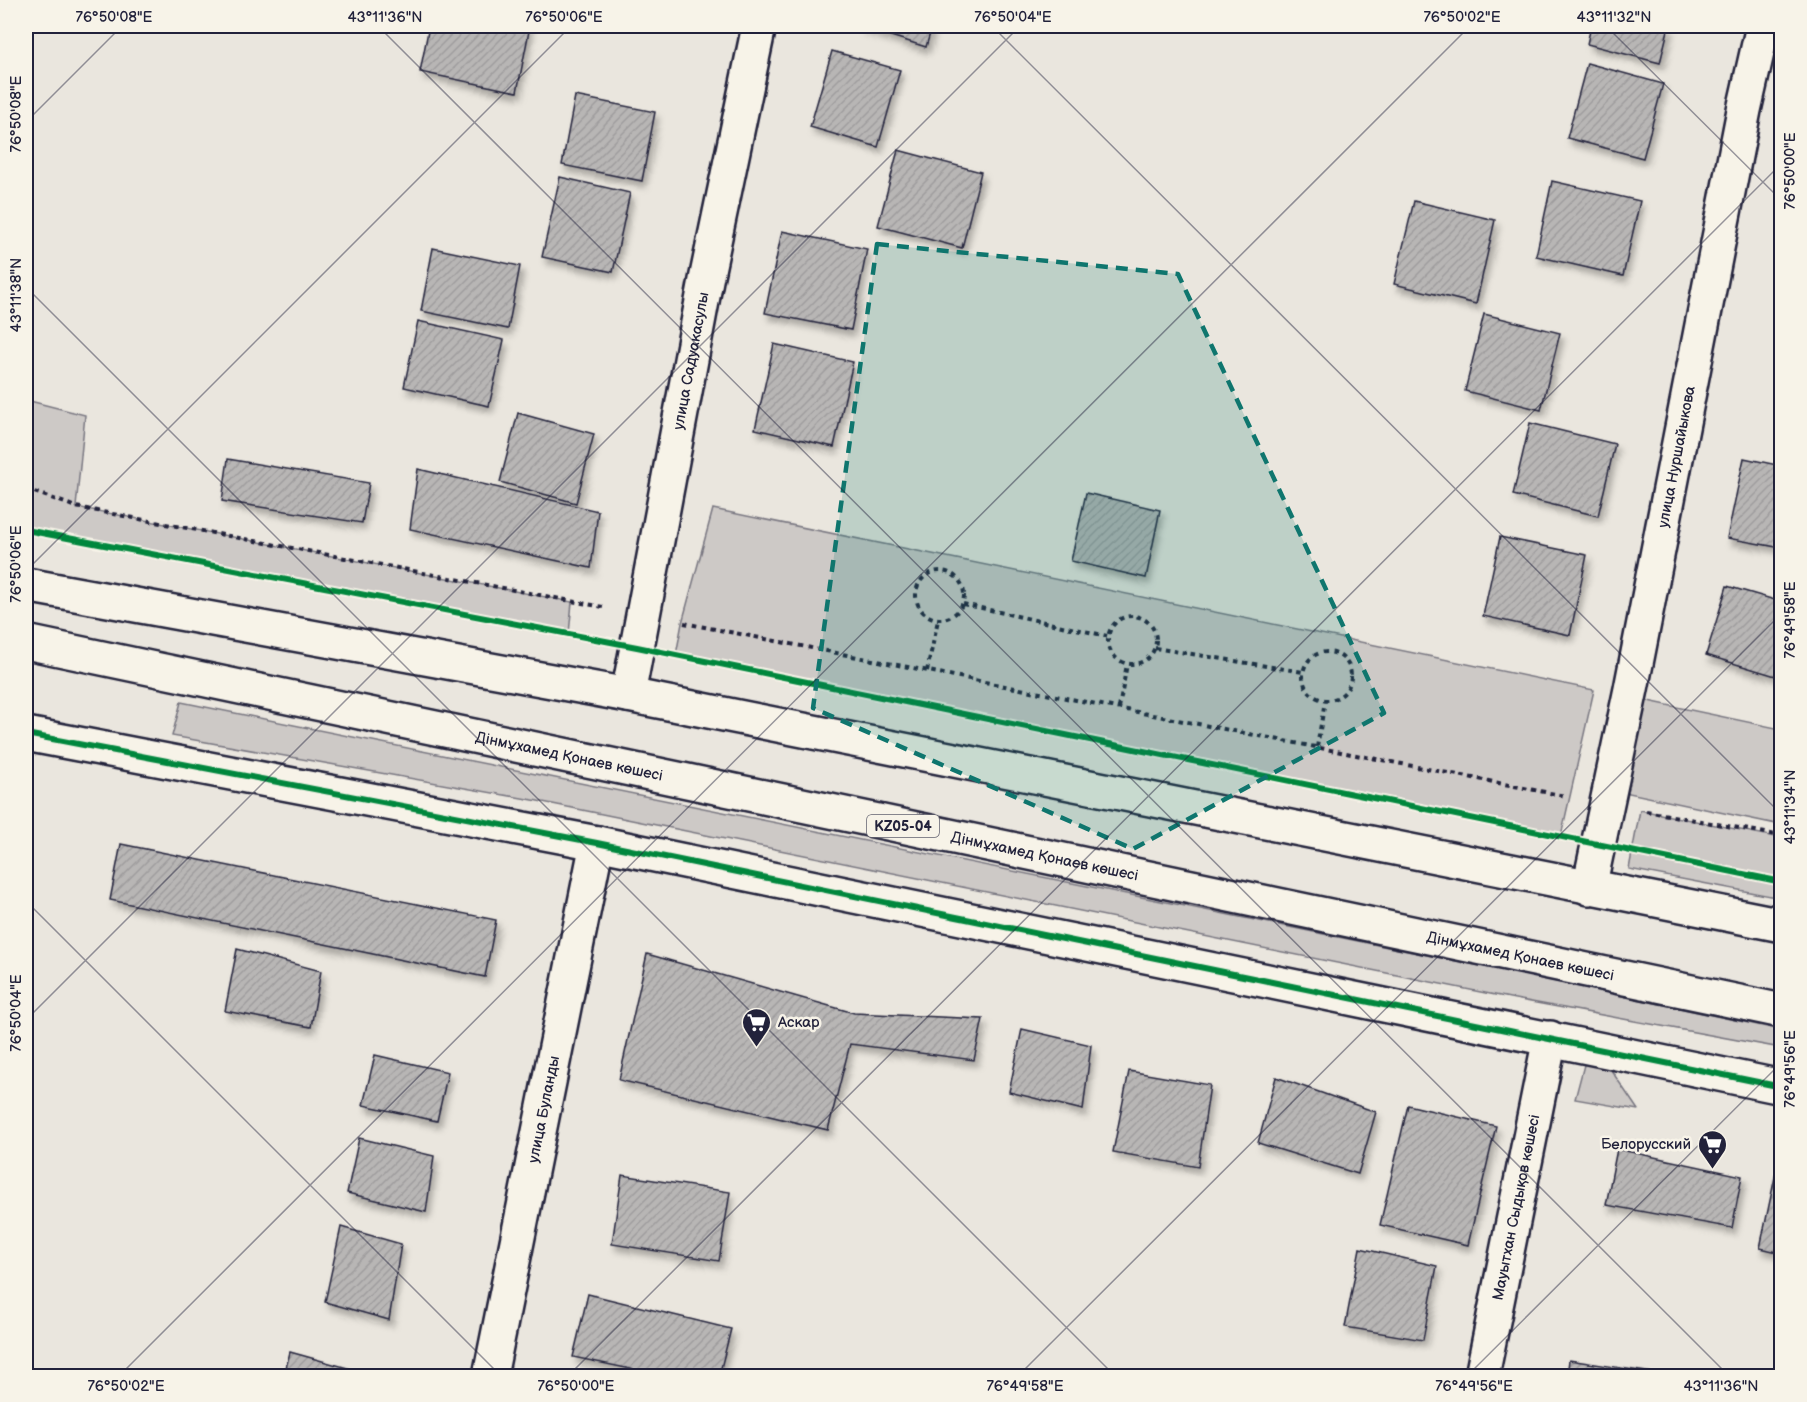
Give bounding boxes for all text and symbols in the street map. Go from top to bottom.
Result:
text: 76°50'08"E [76,8,153,27]
text: 43°11'36"N [347,8,423,27]
text: 76°50'06"E [525,8,603,27]
text: 76°50'04"E [974,8,1052,27]
text: 76°50'02"E [1423,8,1501,27]
text: 43°11'32"N [1577,8,1651,27]
text: 76°50'08"E [7,75,26,152]
text: 76°50'00"E [1781,132,1800,210]
text: 43°11'38"N [7,258,26,332]
street label: улица Садуакасулы [669,290,714,431]
street label: улица Нуршайыкова [1654,384,1700,529]
text: 76°50'06"E [7,525,26,603]
text: 76°49'58"E [1781,581,1800,659]
street label: Дінмұхамед Қонаев көшесі [474,728,664,786]
text: 43°11'34"N [1781,769,1800,845]
road number: KZ05-04 [867,815,939,837]
street label: Дінмұхамед Қонаев көшесі [949,828,1140,885]
street label: Дінмұхамед Қонаев көшесі [1425,928,1616,985]
text: 76°50'04"E [7,974,26,1052]
supermarket icon: Аскар [741,1006,773,1048]
place label: Аскар [777,1013,820,1032]
text: 76°49'56"E [1781,1030,1800,1108]
street label: улица Буланды [524,1054,564,1165]
street label: Мауытхан Сыдықов көшесі [1488,1113,1544,1302]
supermarket icon: Белорусский [1696,1128,1728,1170]
place label: Белорусский [1601,1135,1691,1154]
text: 76°50'02"E [87,1377,165,1396]
text: 76°50'00"E [537,1377,615,1396]
text: 76°49'58"E [986,1377,1064,1396]
text: 76°49'56"E [1435,1377,1513,1396]
text: 43°11'36"N [1683,1377,1759,1396]

